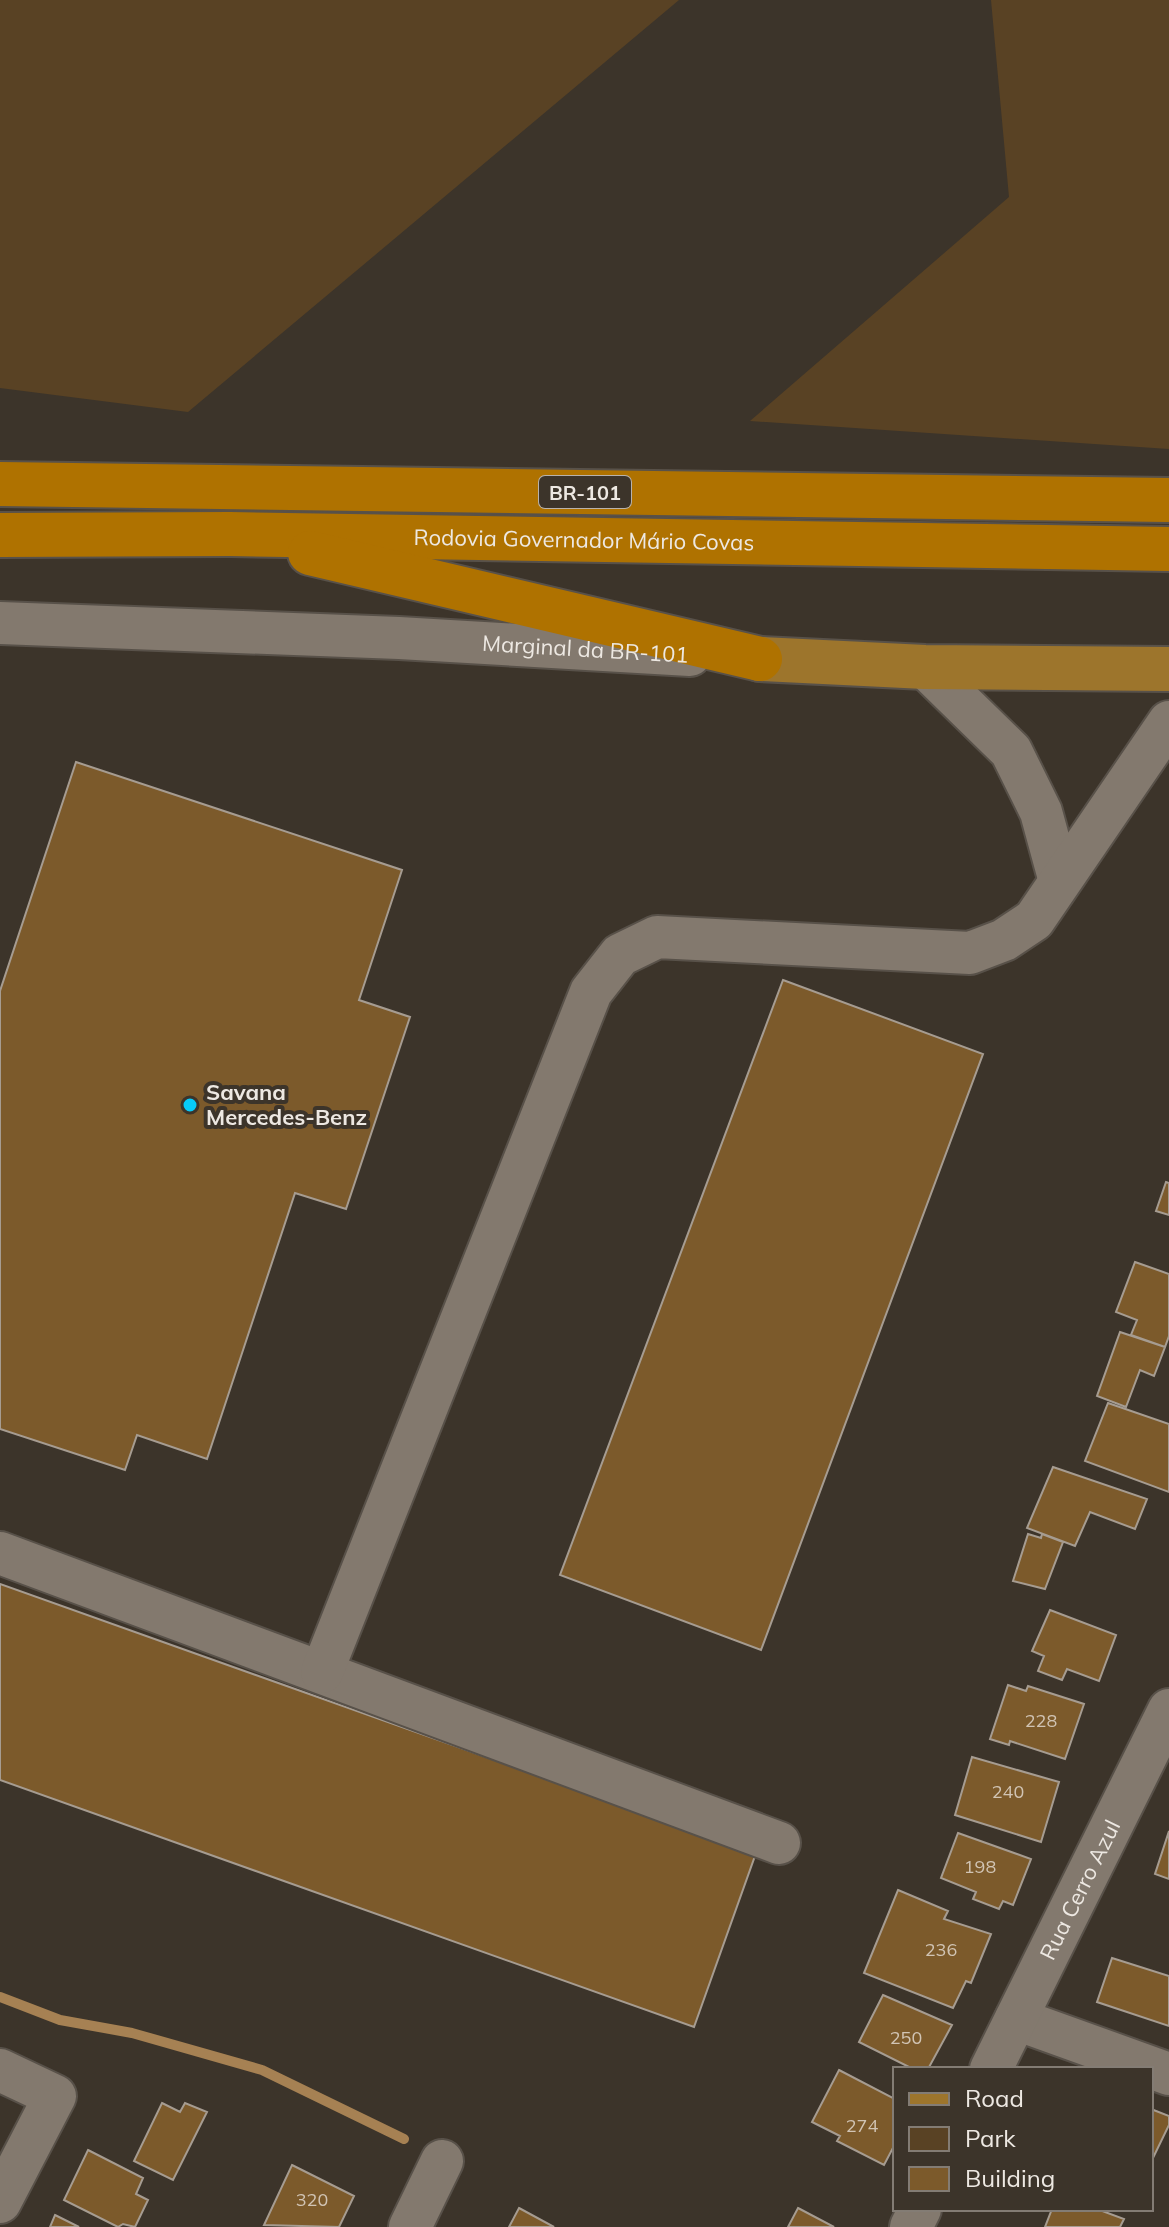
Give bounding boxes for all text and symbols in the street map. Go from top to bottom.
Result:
road number: BR-101 [539,476,631,508]
street label: Rodovia Governador Mário Covas [413,523,754,556]
street label: Marginal da BR-101 [481,629,689,669]
place label: Savana Mercedes-Benz [206,1078,367,1131]
marker: Savana Mercedes-Benz [181,1096,199,1114]
house number: 228 [1025,1709,1057,1732]
house number: 240 [992,1780,1024,1803]
street label: Rua Cerro Azul [1033,1815,1126,1965]
house number: 198 [964,1855,996,1878]
house number: 236 [925,1938,957,1961]
house number: 250 [890,2026,922,2049]
legend [893,2067,1153,2211]
text: Road [965,2083,1024,2113]
house number: 274 [846,2114,878,2137]
text: Park [965,2123,1016,2153]
text: Building [965,2163,1055,2193]
house number: 320 [296,2188,328,2211]

